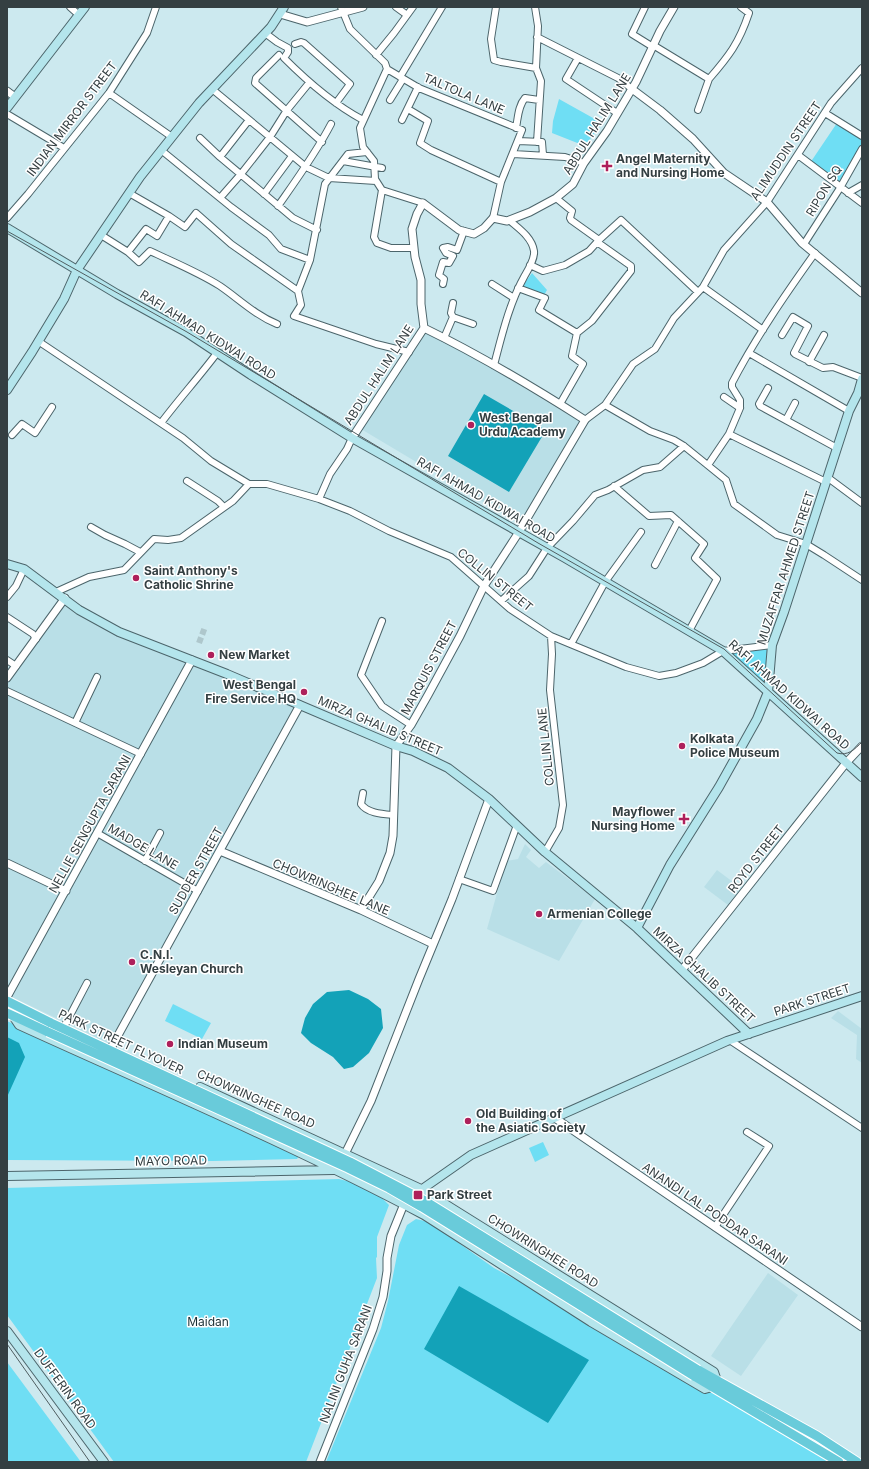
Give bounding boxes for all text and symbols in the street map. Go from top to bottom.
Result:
street label: INDIAN MIRROR STREET [23,58,120,179]
street label: TALTOLA LANE [421,70,507,117]
street label: ABDUL HALIM LANE [559,70,634,177]
street label: ALIMUDDIN STREET [747,98,824,203]
place label: Angel Maternity and Nursing Home [616,151,725,180]
marker: Angel Maternity and Nursing Home [601,160,613,172]
street label: RIPON SQ [802,162,845,219]
street label: RAFI AHMAD KIDWAI ROAD [138,287,279,383]
street label: ABDUL HALIM LANE [341,322,417,428]
place label: West Bengal Urdu Academy [479,410,567,439]
marker: West Bengal Urdu Academy [466,420,476,430]
street label: RAFI AHMAD KIDWAI ROAD [414,454,558,545]
street label: MUZAFFAR AHMED STREET [754,489,818,647]
street label: COLLIN STREET [455,545,536,615]
place label: Saint Anthony's Catholic Shrine [144,563,238,592]
marker: Saint Anthony's Catholic Shrine [131,573,141,583]
street label: MARQUIS STREET [397,618,460,717]
street label: RAFI AHMAD KIDWAI ROAD [726,636,853,753]
place label: New Market [219,647,290,662]
marker: New Market [206,650,216,660]
place label: West Bengal Fire Service HQ [205,677,296,706]
marker: West Bengal Fire Service HQ [299,687,309,697]
street label: MIRZA GHALIB STREET [316,693,445,759]
street label: COLLIN LANE [534,707,557,787]
place label: Kolkata Police Museum [690,731,780,760]
marker: Kolkata Police Museum [677,741,687,751]
street label: NELLIE SENGUPTA SARANI [45,752,134,896]
place label: Mayflower Nursing Home [591,804,675,833]
marker: Mayflower Nursing Home [678,813,690,825]
street label: MADGE LANE [105,820,181,873]
street label: ROYD STREET [724,822,787,896]
street label: SUDDER STREET [165,824,226,917]
street label: CHOWRINGHEE LANE [270,855,392,918]
place label: Armenian College [547,906,652,921]
marker: Armenian College [534,909,544,919]
street label: MIRZA GHALIB STREET [650,924,759,1026]
place label: C.N.I. Wesleyan Church [140,947,243,976]
marker: C.N.I. Wesleyan Church [127,957,137,967]
street label: PARK STREET [772,980,852,1019]
street label: PARK STREET FLYOVER [56,1006,186,1077]
place label: Indian Museum [178,1036,268,1051]
marker: Indian Museum [165,1039,175,1049]
street label: CHOWRINGHEE ROAD [195,1066,318,1131]
place label: Old Building of the Asiatic Society [476,1106,587,1135]
marker: Old Building of the Asiatic Society [463,1116,473,1126]
street label: MAYO ROAD [135,1152,207,1169]
street label: ANANDI LAL PODDAR SARANI [640,1159,791,1268]
place label: Park Street [427,1187,493,1202]
marker: Park Street [412,1189,424,1201]
street label: CHOWRINGHEE ROAD [485,1210,601,1291]
street label: NALINI GUHA SARANI [316,1302,375,1425]
park label: Maidan [187,1314,229,1329]
street label: DUFFERIN ROAD [31,1346,100,1432]

